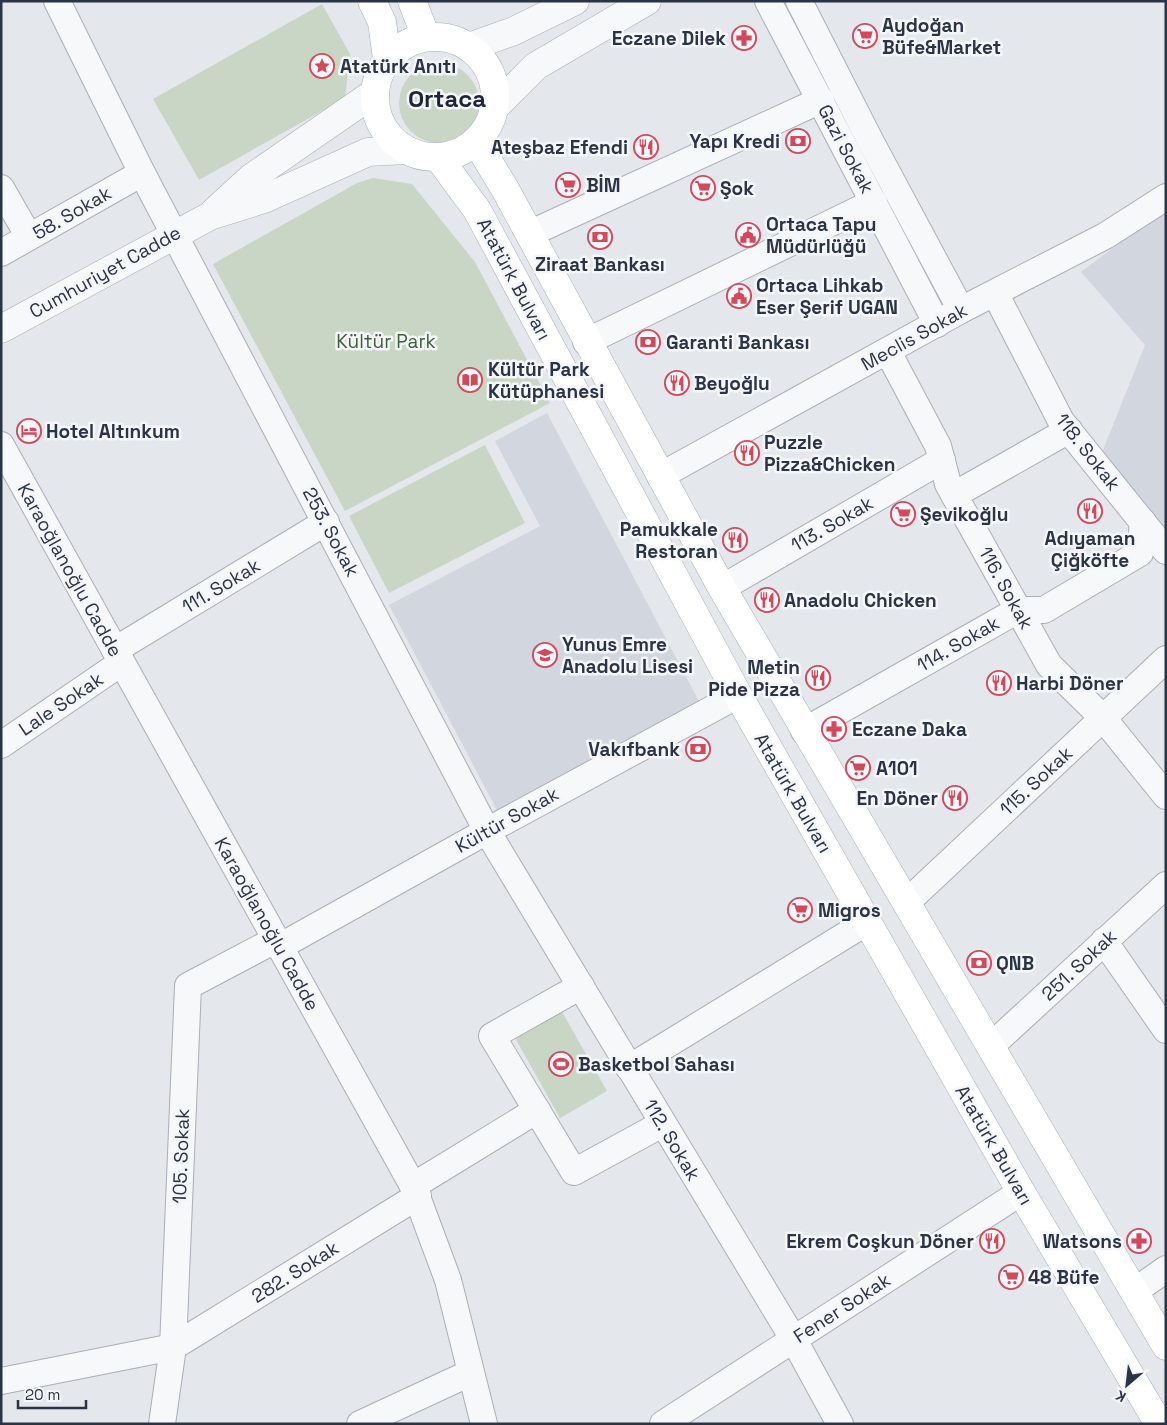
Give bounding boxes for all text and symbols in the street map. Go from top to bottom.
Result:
place label: Aydoğan Büfe&Market [882,13,1001,60]
supermarket icon: Aydoğan Büfe&Market [852,23,878,49]
pharmacy icon: Eczane Dilek [731,25,757,51]
place label: Eczane Dilek [612,26,726,51]
place icon: Atatürk Anıtı [309,53,335,79]
place label: Atatürk Anıtı [340,54,456,79]
district label: Ortaca [408,83,486,114]
street label: Gazi Sokak [812,100,880,198]
bank icon: Yapı Kredi [785,128,811,154]
place label: Yapı Kredi [690,129,780,154]
restaurant icon: Ateşbaz Efendi [633,134,659,160]
place label: Ateşbaz Efendi [491,135,628,160]
supermarket icon: BİM [555,172,581,198]
place label: BİM [586,173,620,198]
supermarket icon: Şok [690,175,716,201]
place label: Şok [720,176,754,201]
street label: 58. Sokak [28,180,116,246]
place label: Ortaca Tapu Müdürlüğü [766,212,877,259]
street label: Atatürk Bulvarı [471,214,557,344]
street label: Cumhuriyet Cadde [25,220,185,324]
public building icon: Ortaca Tapu Müdürlüğü [735,222,761,248]
bank icon: Ziraat Bankası [587,224,613,250]
place label: Ziraat Bankası [535,252,665,277]
place label: Ortaca Lihkab Eser Şerif UGAN [756,273,898,320]
public building icon: Ortaca Lihkab Eser Şerif UGAN [726,283,752,309]
street label: Meclis Sokak [856,298,972,376]
park label: Kültür Park [336,329,436,354]
bank icon: Garanti Bankası [635,329,661,355]
place label: Garanti Bankası [666,330,810,355]
place label: Kültür Park Kütüphanesi [488,357,604,404]
library icon: Kültür Park Kütüphanesi [457,367,483,393]
restaurant icon: Beyoğlu [664,370,690,396]
place label: Beyoğlu [694,371,770,396]
street label: 118. Sokak [1050,408,1126,496]
hotel icon: Hotel Altınkum [16,418,42,444]
place label: Hotel Altınkum [46,419,180,444]
place label: Puzzle Pizza&Chicken [764,430,895,477]
restaurant icon: Puzzle Pizza&Chicken [734,440,760,466]
street label: Karaoğlanoğlu Cadde [12,479,128,661]
street label: 253. Sokak [297,483,365,581]
street label: 113. Sokak [786,490,878,558]
restaurant icon: Adıyaman Çiğköfte [1077,498,1103,524]
supermarket icon: Şevikoğlu [890,501,916,527]
place label: Şevikoğlu [920,502,1008,527]
place label: Pamukkale Restoran [620,517,718,564]
place label: Adıyaman Çiğköfte [1045,526,1135,573]
restaurant icon: Pamukkale Restoran [722,527,748,553]
street label: 116. Sokak [973,542,1039,634]
street label: 111. Sokak [177,553,265,619]
restaurant icon: Anadolu Chicken [754,587,780,613]
place label: Anadolu Chicken [784,588,937,613]
street label: 114. Sokak [912,610,1004,678]
place label: Yunus Emre Anadolu Lisesi [562,632,693,679]
school or university icon: Yunus Emre Anadolu Lisesi [532,642,558,668]
place label: Metin Pide Pizza [708,655,800,702]
restaurant icon: Metin Pide Pizza [805,665,831,691]
street label: Lale Sokak [14,667,108,741]
restaurant icon: Harbi Döner [986,670,1012,696]
place label: Harbi Döner [1016,671,1123,696]
pharmacy icon: Eczane Daka [821,716,847,742]
place label: Eczane Daka [852,717,967,742]
street label: Atatürk Bulvarı [748,728,838,858]
bank icon: Vakıfbank [685,736,711,762]
place label: Vakıfbank [588,737,680,762]
street label: 115. Sokak [994,741,1078,821]
supermarket icon: A101 [845,755,871,781]
place label: A101 [876,756,918,781]
street label: Kültür Sokak [451,781,563,859]
restaurant icon: En Döner [942,785,968,811]
place label: En Döner [856,786,938,811]
street label: Karaoğlanoğlu Cadde [209,833,325,1015]
supermarket icon: Migros [787,897,813,923]
place label: Migros [818,898,881,923]
street label: 251. Sokak [1036,924,1122,1006]
bank icon: QNB [966,950,992,976]
place label: QNB [996,951,1034,976]
sports icon: Basketbol Sahası [548,1051,574,1077]
place label: Basketbol Sahası [578,1052,735,1077]
street label: Atatürk Bulvarı [949,1080,1039,1210]
street label: 112. Sokak [638,1095,706,1185]
street label: 105. Sokak [167,1108,195,1204]
restaurant icon: Ekrem Coşkun Döner [979,1228,1005,1254]
pharmacy icon: Watsons [1126,1228,1152,1254]
place label: Ekrem Coşkun Döner [786,1229,974,1254]
place label: Watsons [1043,1229,1122,1254]
street label: 282. Sokak [247,1235,343,1309]
supermarket icon: 48 Büfe [998,1264,1024,1290]
place label: 48 Büfe [1028,1265,1100,1290]
street label: Fener Sokak [789,1267,895,1349]
north arrow [1102,1360,1152,1410]
scale bar [18,1378,85,1410]
text: 20 m [25,1385,60,1404]
text: K [1113,1386,1129,1406]

